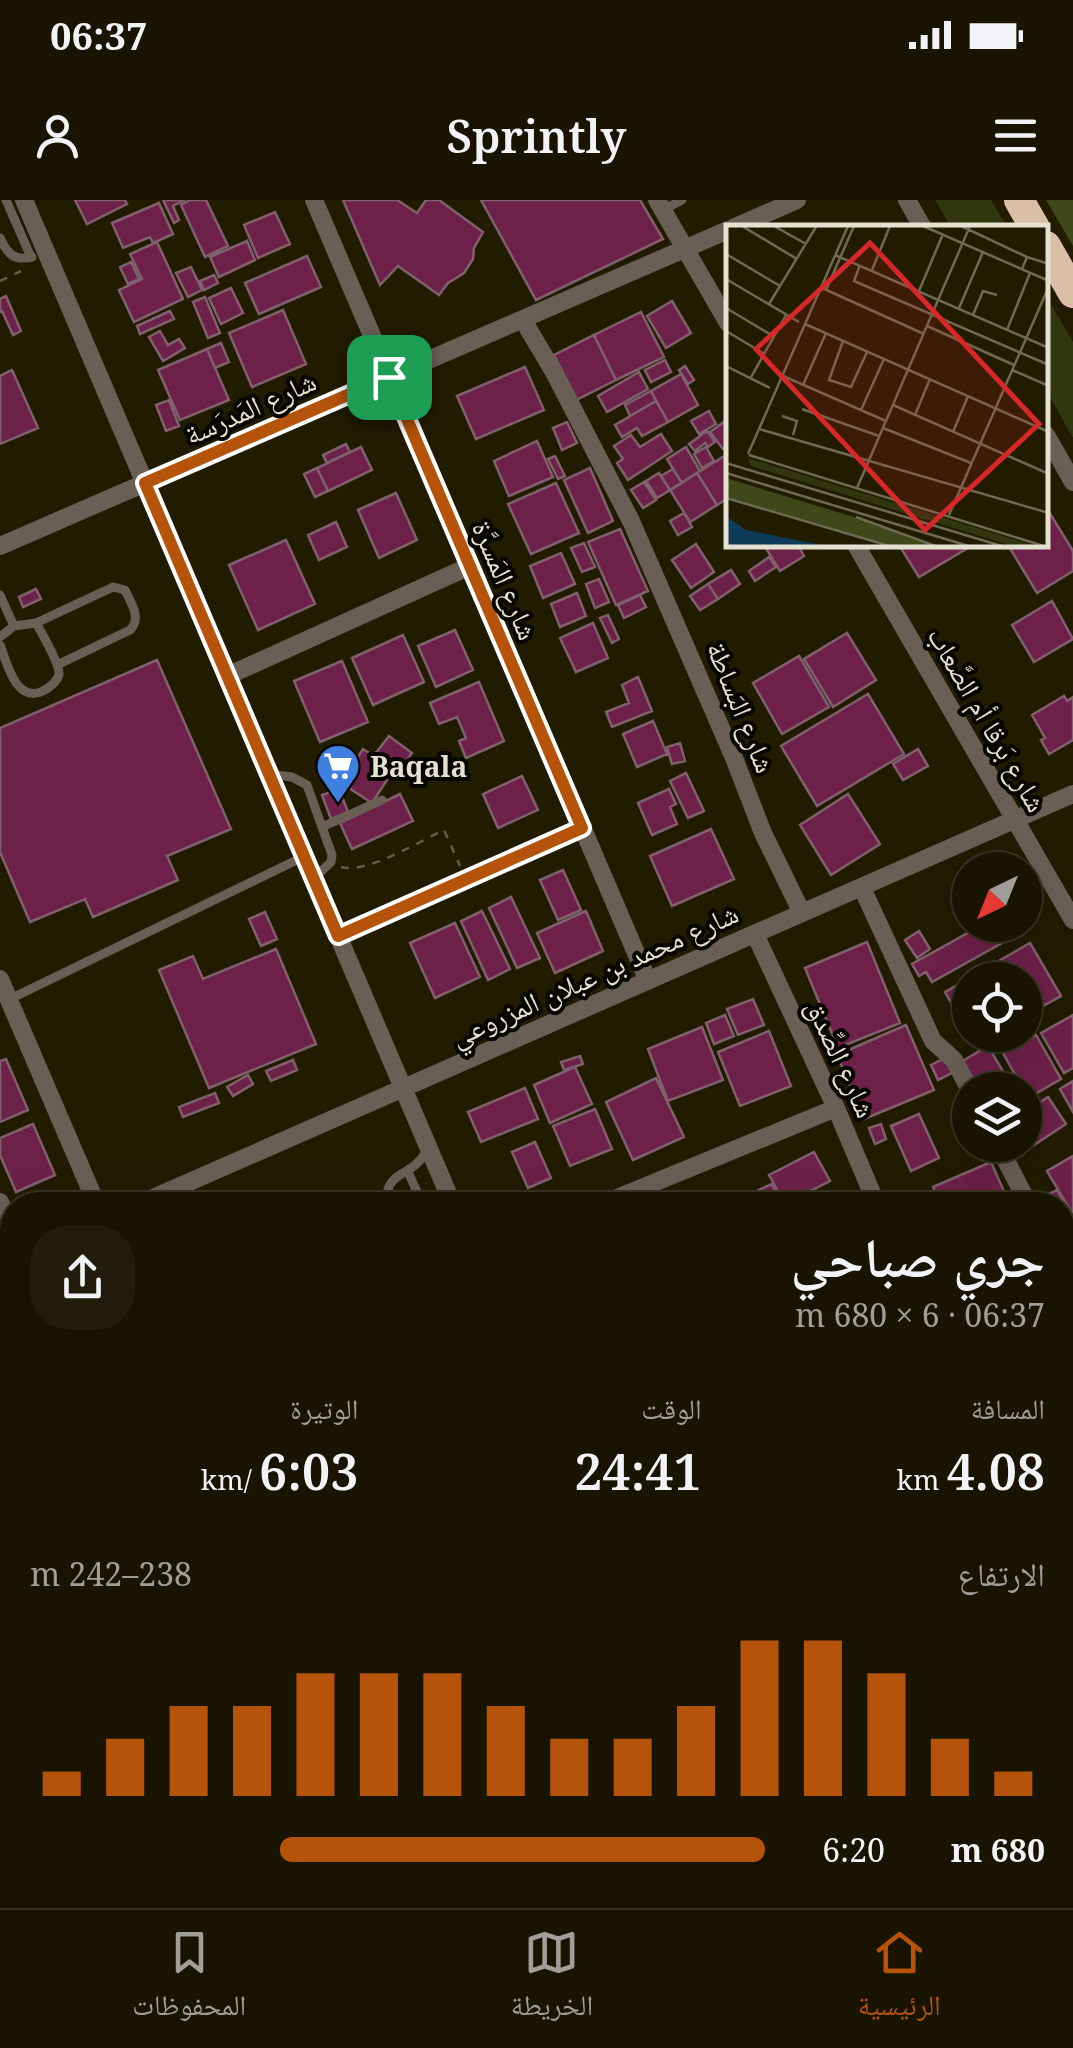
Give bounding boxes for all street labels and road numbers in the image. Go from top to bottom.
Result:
street label: شارع المَدرَسة [178,361,322,453]
street label: شارع المَسرَّة [464,515,548,645]
street label: شارع بَرقا أم الصَّعاب [919,619,1056,819]
street label: شارع البَساطة [699,636,785,778]
street label: شارع محمد بن عبلان المزروعي [444,893,746,1059]
street label: شارع الصِّدق [798,993,886,1123]

